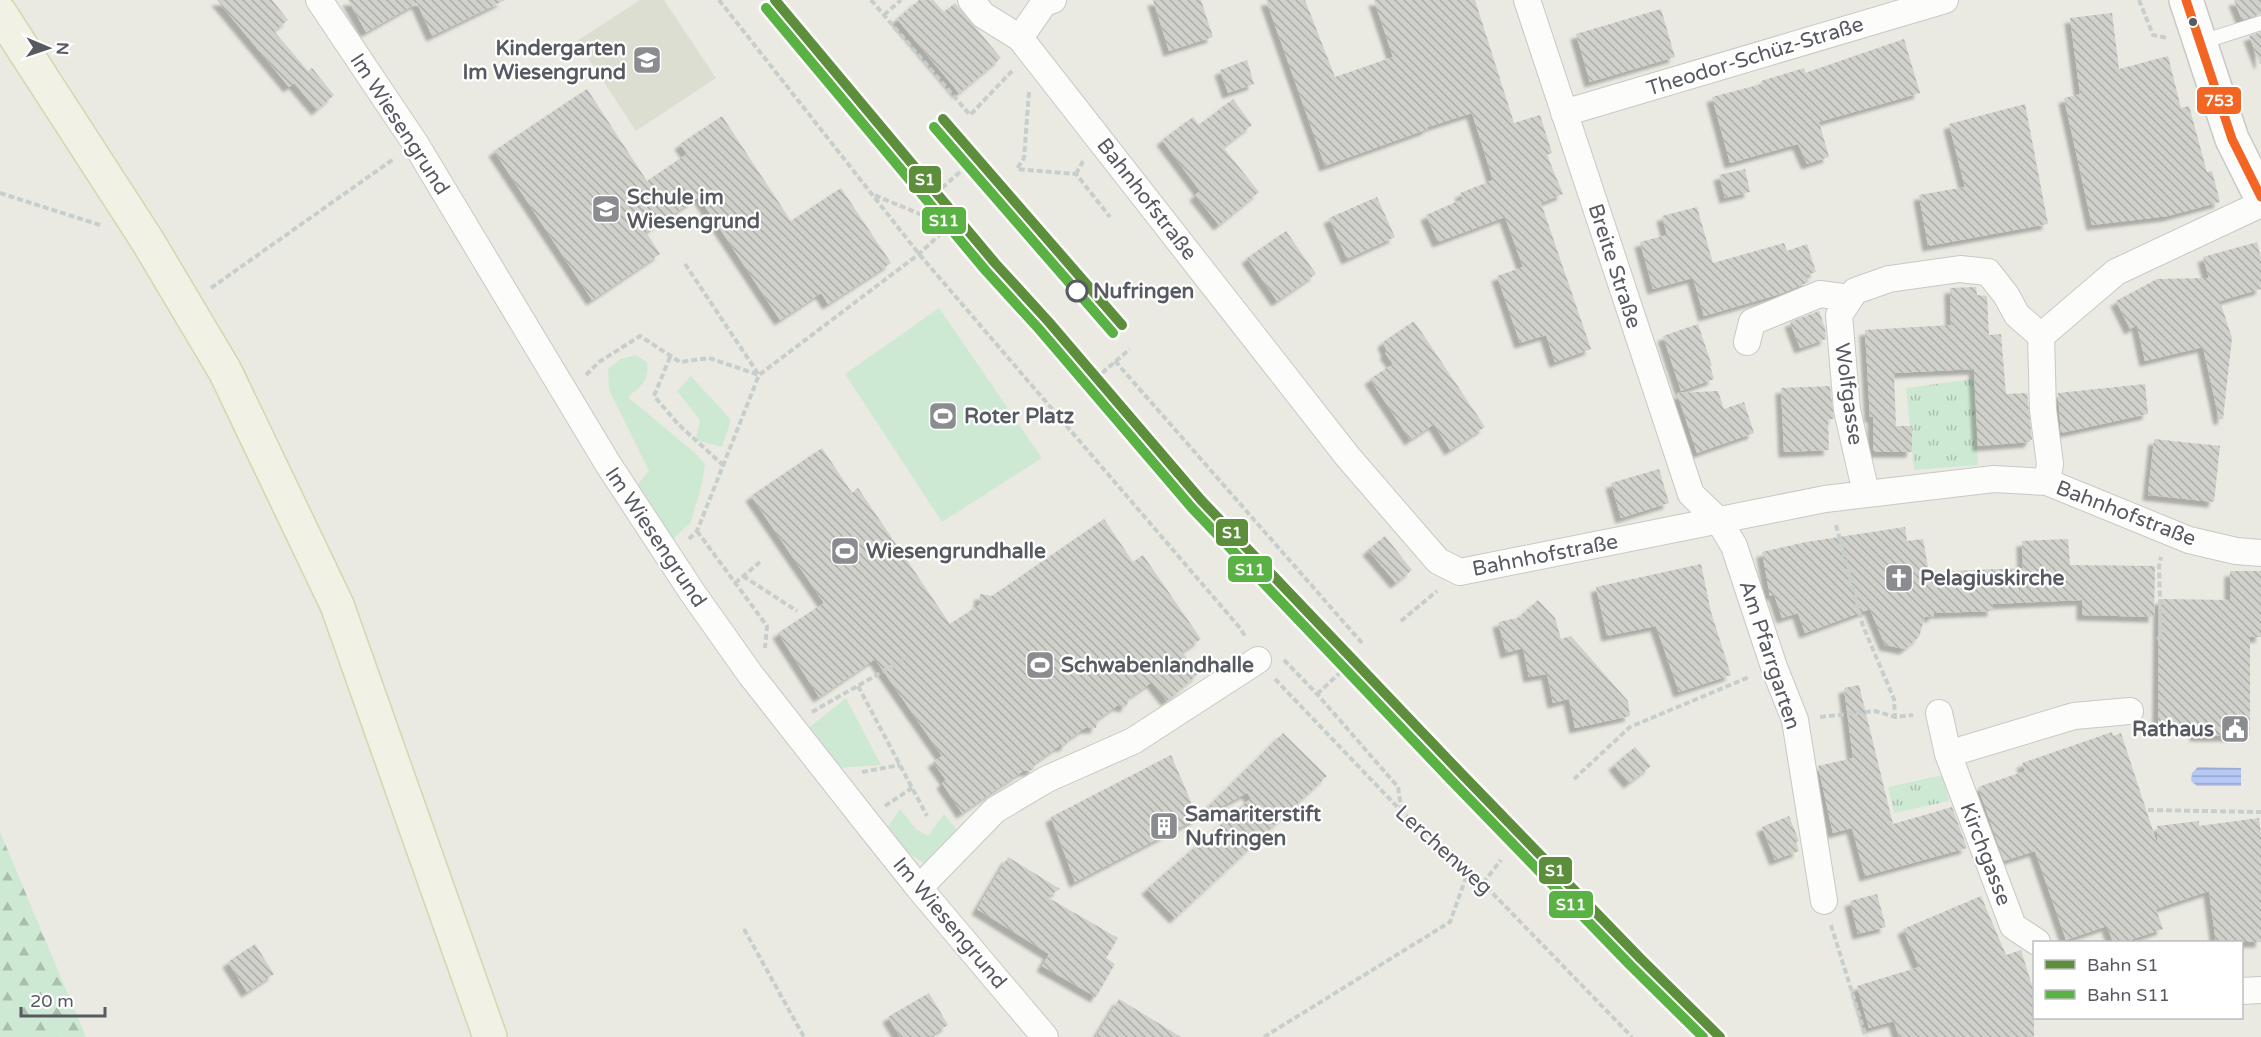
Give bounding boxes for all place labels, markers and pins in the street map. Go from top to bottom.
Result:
unlabelled marker [2187,16,2199,28]
place label: Kindergarten Im Wiesengrund [462,36,626,85]
school or university icon: Kindergarten Im Wiesengrund [631,44,663,76]
place label: Schule im Wiesengrund [627,185,760,234]
school or university icon: Schule im Wiesengrund [590,193,622,225]
place label: Nufringen [1093,279,1194,304]
marker: Nufringen [1066,280,1088,302]
sports icon: Roter Platz [927,400,959,432]
place label: Roter Platz [964,404,1075,429]
sports icon: Wiesengrundhalle [829,535,861,567]
place label: Wiesengrundhalle [866,539,1046,564]
church icon: Pelagiuskirche [1883,562,1915,594]
place label: Pelagiuskirche [1920,566,2064,591]
sports icon: Schwabenlandhalle [1024,649,1056,681]
place label: Schwabenlandhalle [1061,653,1254,678]
public building icon: Rathaus [2219,713,2251,745]
place label: Rathaus [2132,717,2214,742]
place label: Samariterstift Nufringen [1185,802,1321,851]
building icon: Samariterstift Nufringen [1148,810,1180,842]

